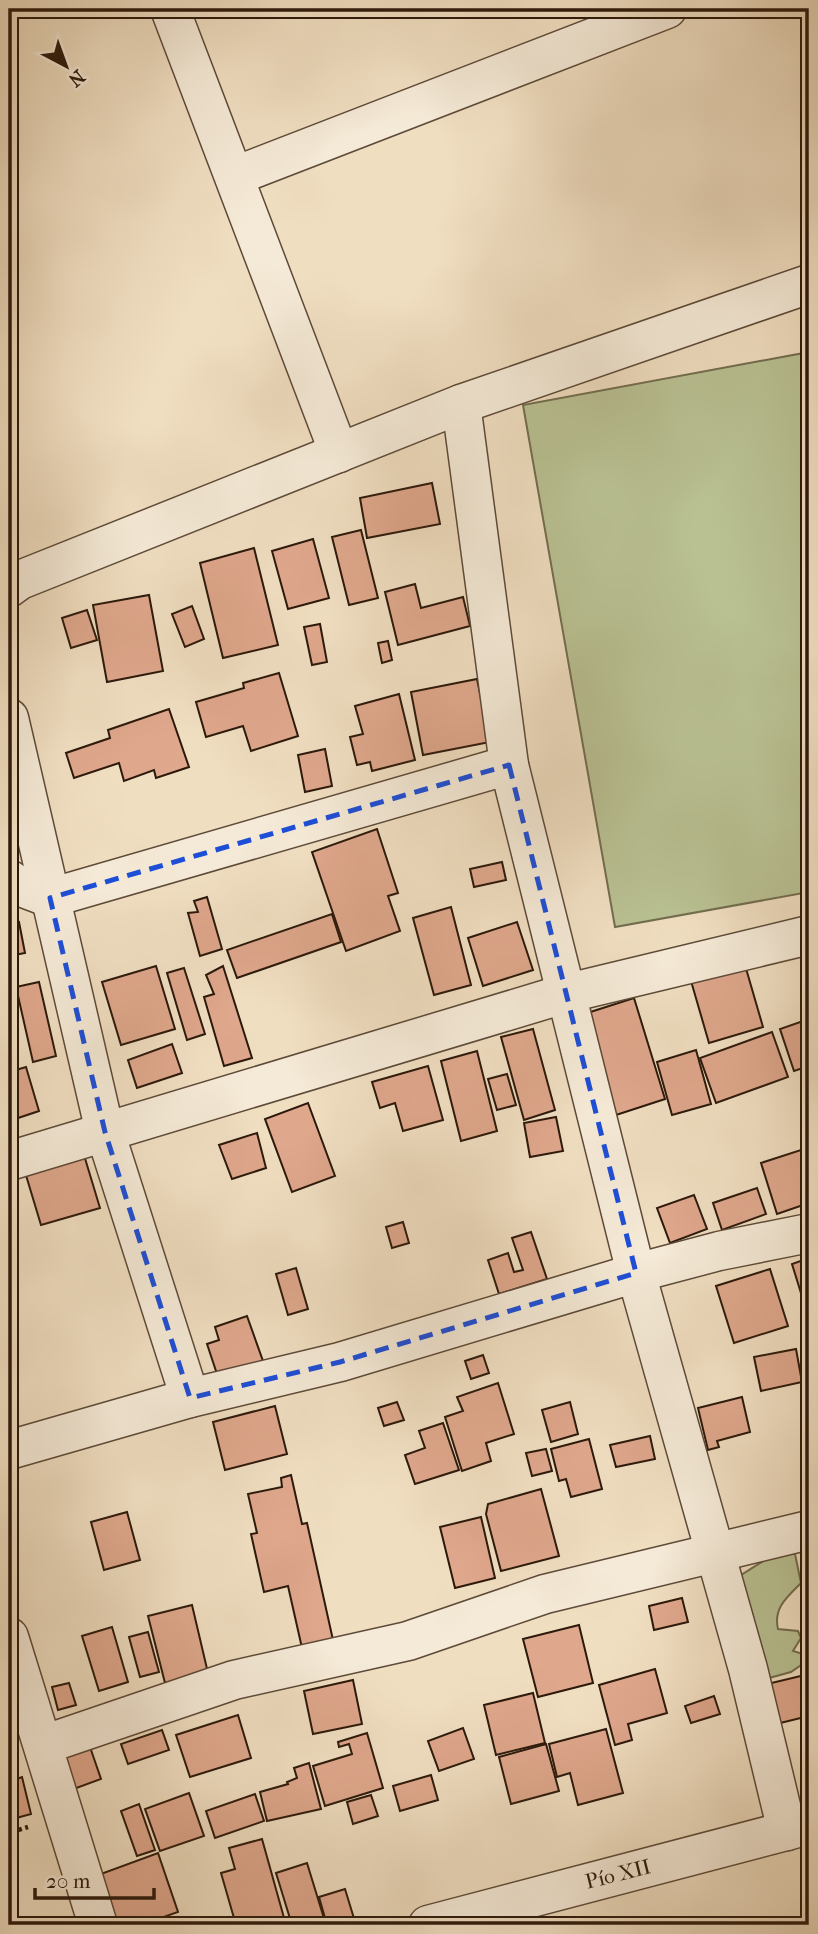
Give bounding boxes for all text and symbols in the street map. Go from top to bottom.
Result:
north arrow [32,32,102,102]
text: N [63,65,89,91]
street label: Pío XII [583,1854,653,1894]
scale bar [35,1857,154,1901]
text: 20 m [46,1869,91,1893]

